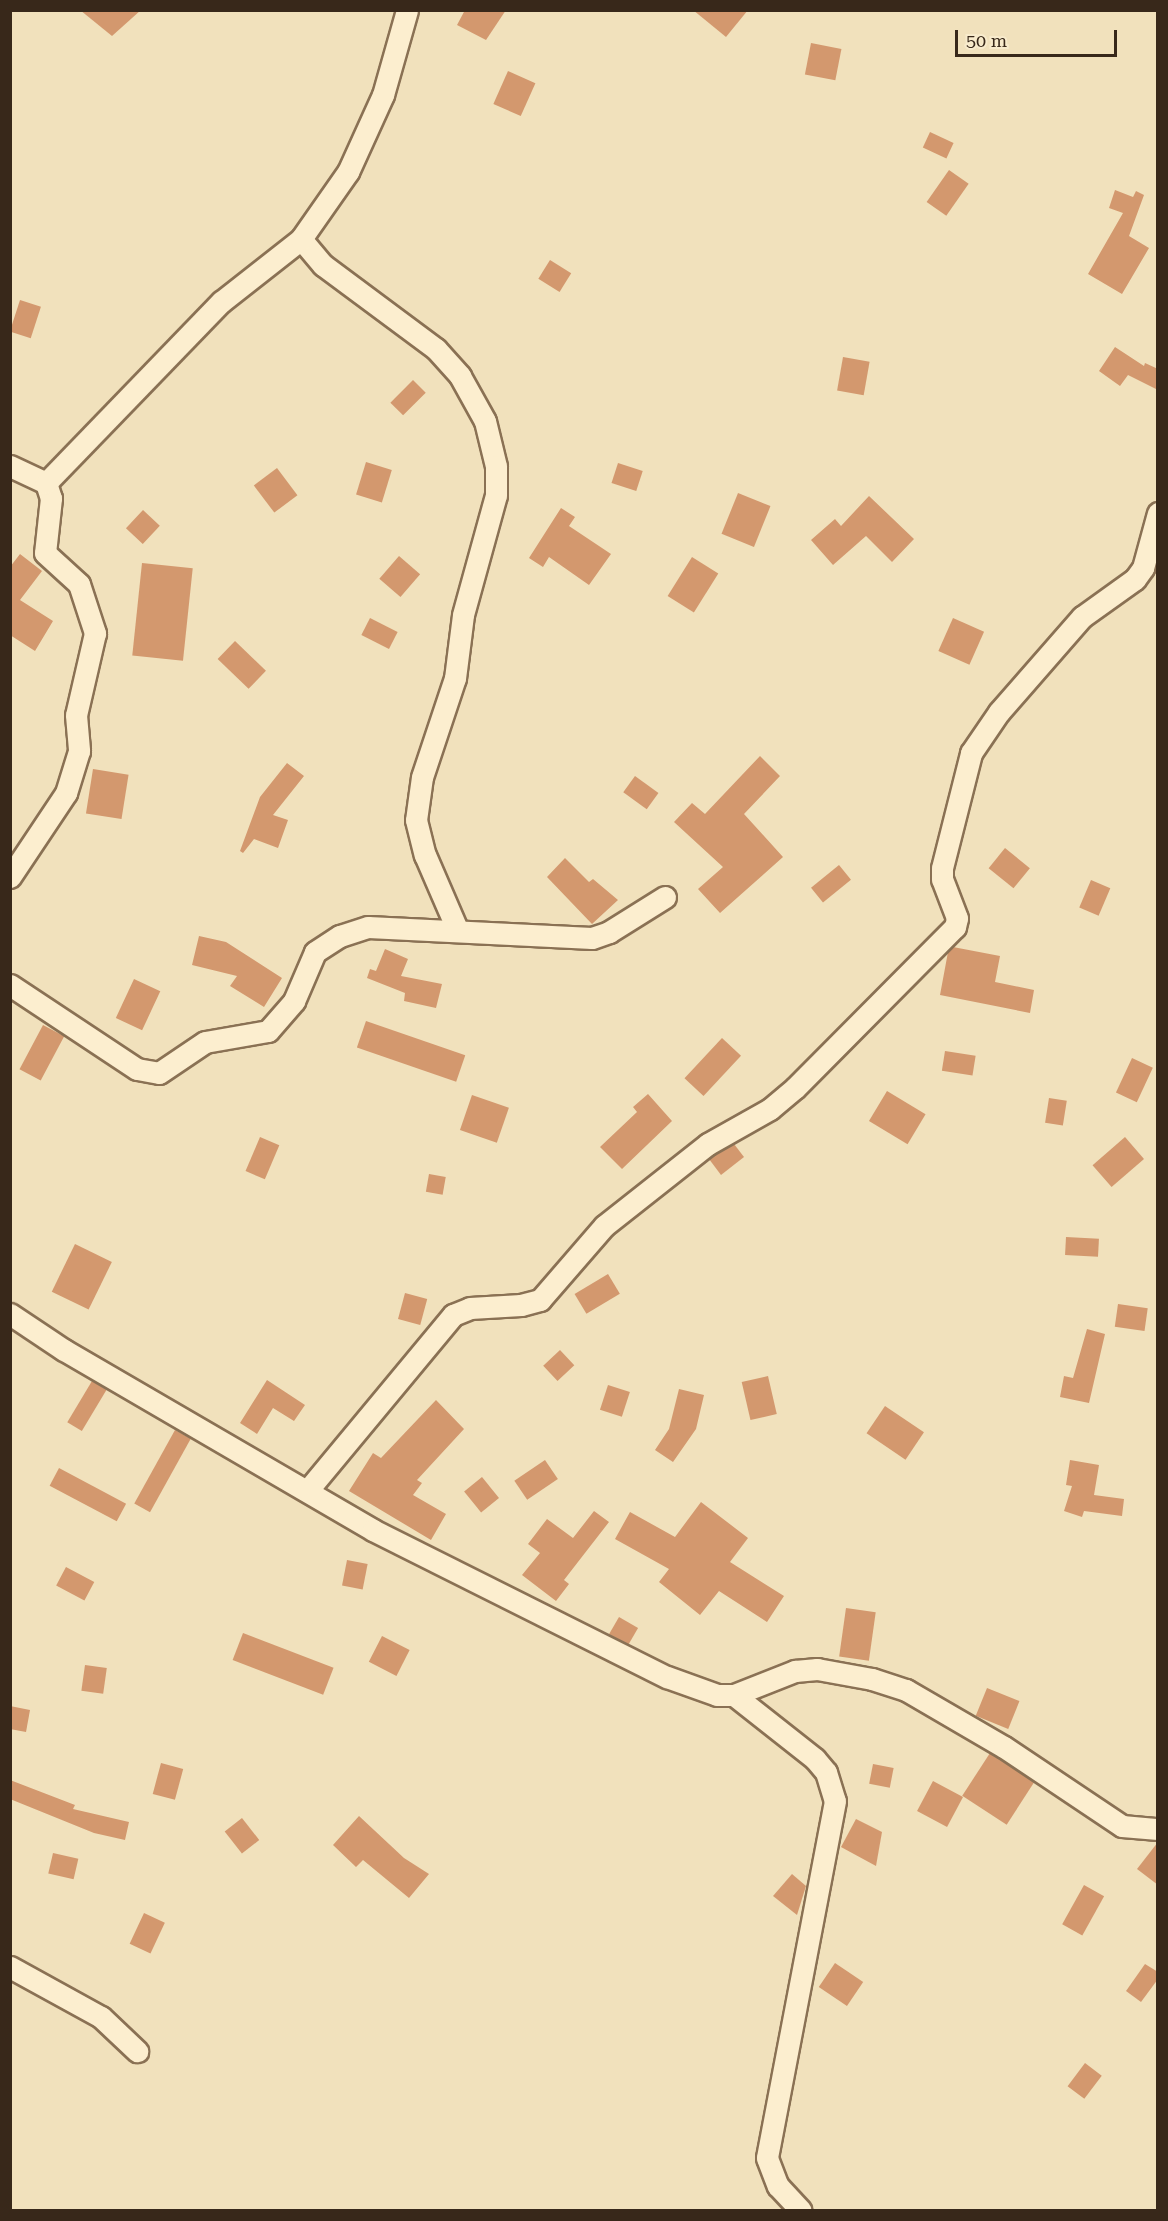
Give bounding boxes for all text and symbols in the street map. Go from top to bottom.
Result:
scale bar [958,18,1120,56]
text: 50 m [966,30,1007,51]

